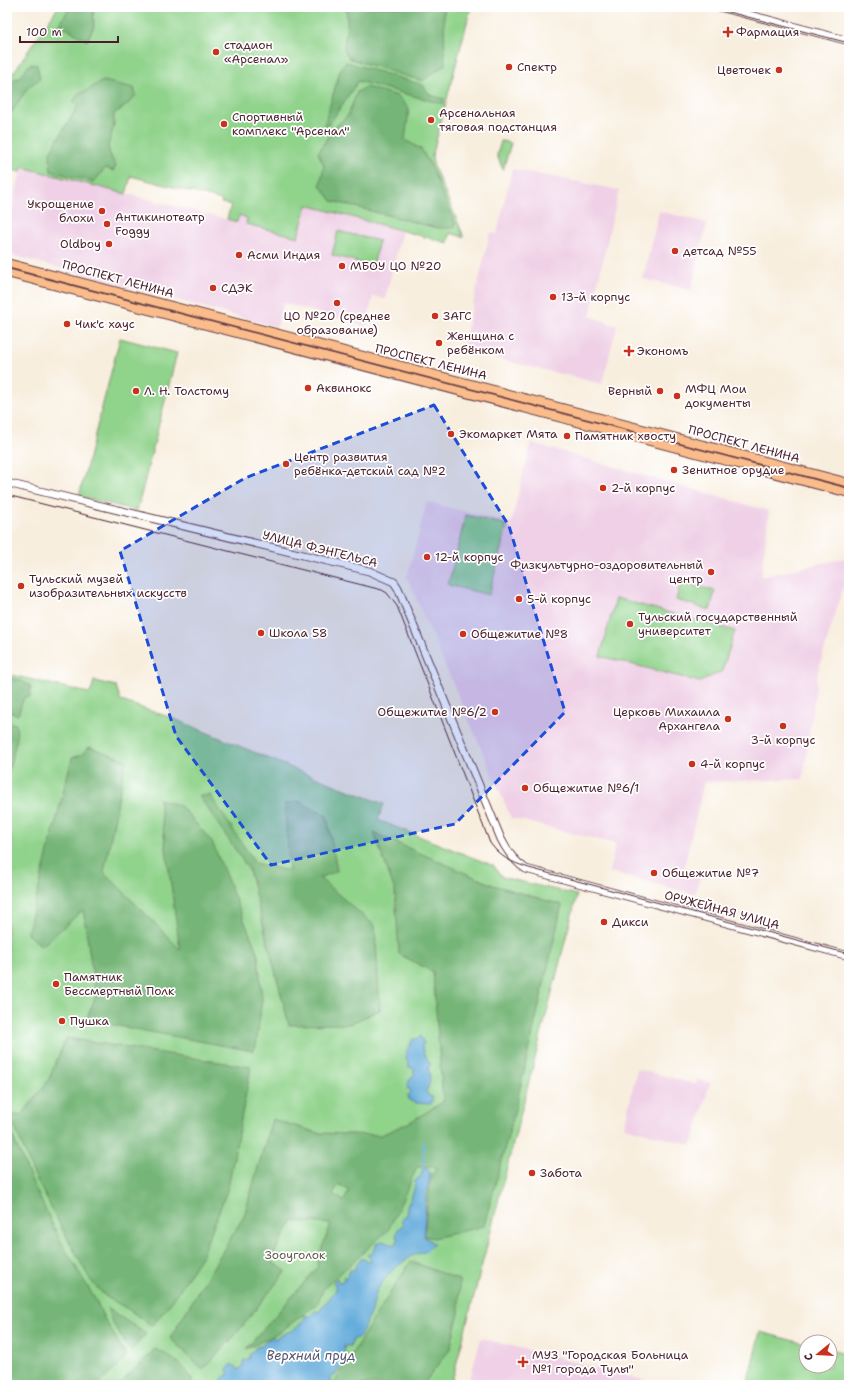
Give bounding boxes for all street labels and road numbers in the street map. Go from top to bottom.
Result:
street label: ПРОСПЕКТ ЛЕНИНА [61,256,176,302]
street label: ПРОСПЕКТ ЛЕНИНА [373,340,489,384]
street label: ПРОСПЕКТ ЛЕНИНА [687,421,802,467]
street label: УЛИЦА Ф.ЭНГЕЛЬСА [261,527,379,571]
street label: ОРУЖЕЙНАЯ УЛИЦА [663,887,782,933]

